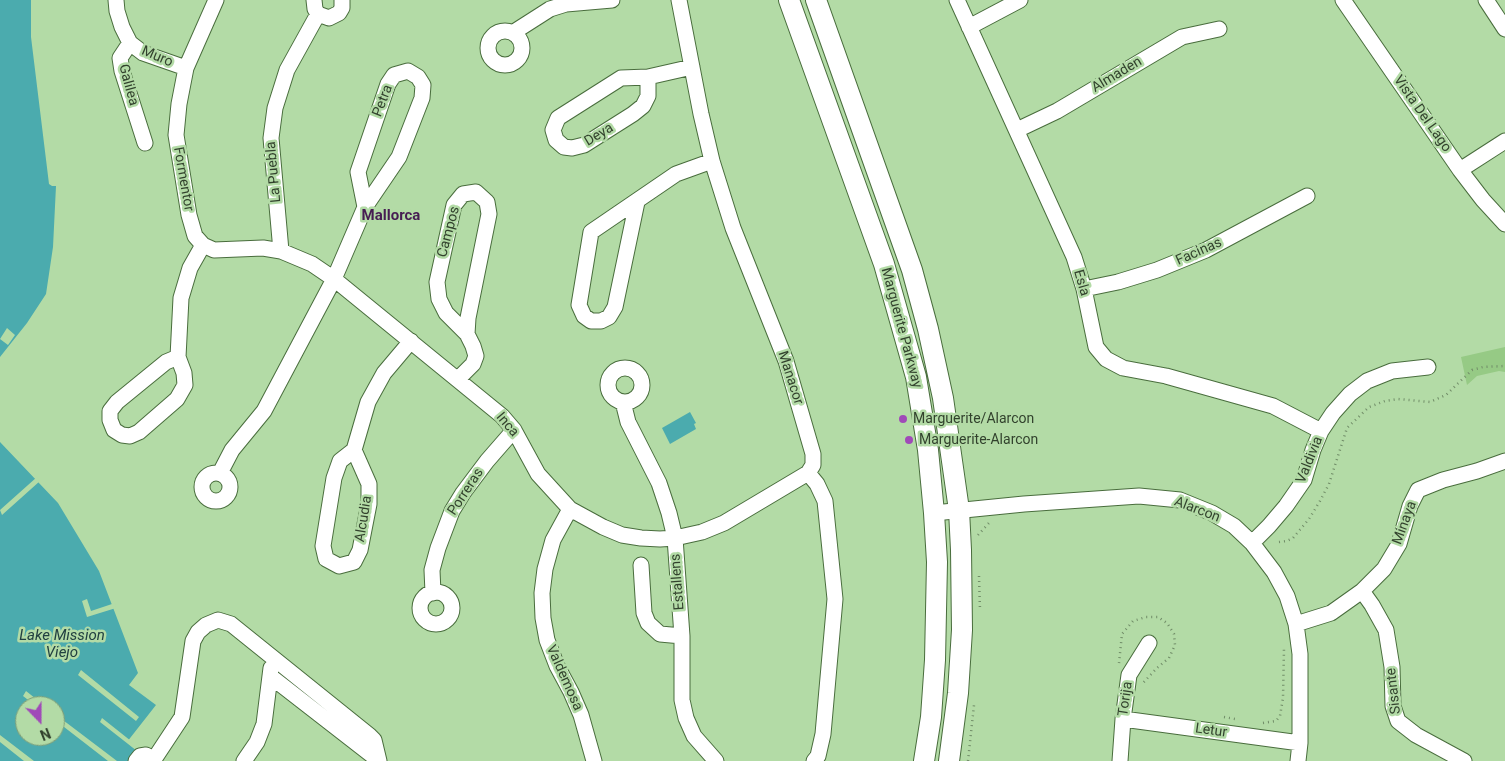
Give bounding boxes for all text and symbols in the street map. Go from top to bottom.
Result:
street label: Muro [139,43,175,71]
street label: Almaden [1089,54,1145,96]
street label: Galilea [114,62,142,108]
street label: Vista Del Lago [1389,72,1455,156]
street label: Petra [369,83,397,119]
street label: Deya [582,120,616,150]
street label: La Puebla [263,141,285,203]
street label: Formentor [169,146,197,212]
street label: Campos [434,205,464,259]
district label: Mallorca [362,207,420,225]
street label: Facinas [1173,234,1225,270]
street label: Marguerite Parkway [877,266,925,390]
street label: Esla [1069,268,1093,298]
street label: Manacor [773,349,807,407]
street label: Inca [492,409,522,441]
place label: Marguerite/Alarcon [913,411,1034,427]
marker: Marguerite/Alarcon [897,413,909,425]
place label: Marguerite-Alarcon [919,432,1038,448]
marker: Marguerite-Alarcon [903,434,915,446]
street label: Valdivia [1293,434,1327,486]
street label: Porreras [445,465,487,519]
street label: Alarcon [1172,494,1222,526]
street label: Alcudia [352,495,376,543]
street label: Minaya [1389,499,1421,547]
street label: Estallens [668,553,688,611]
water label: Lake Mission Viejo [19,627,105,662]
street label: Valdemosa [542,643,586,713]
street label: Sisante [1383,667,1405,715]
street label: Torija [1115,681,1137,717]
north arrow [15,696,65,746]
street label: Letur [1194,720,1228,742]
text: N [38,725,53,743]

